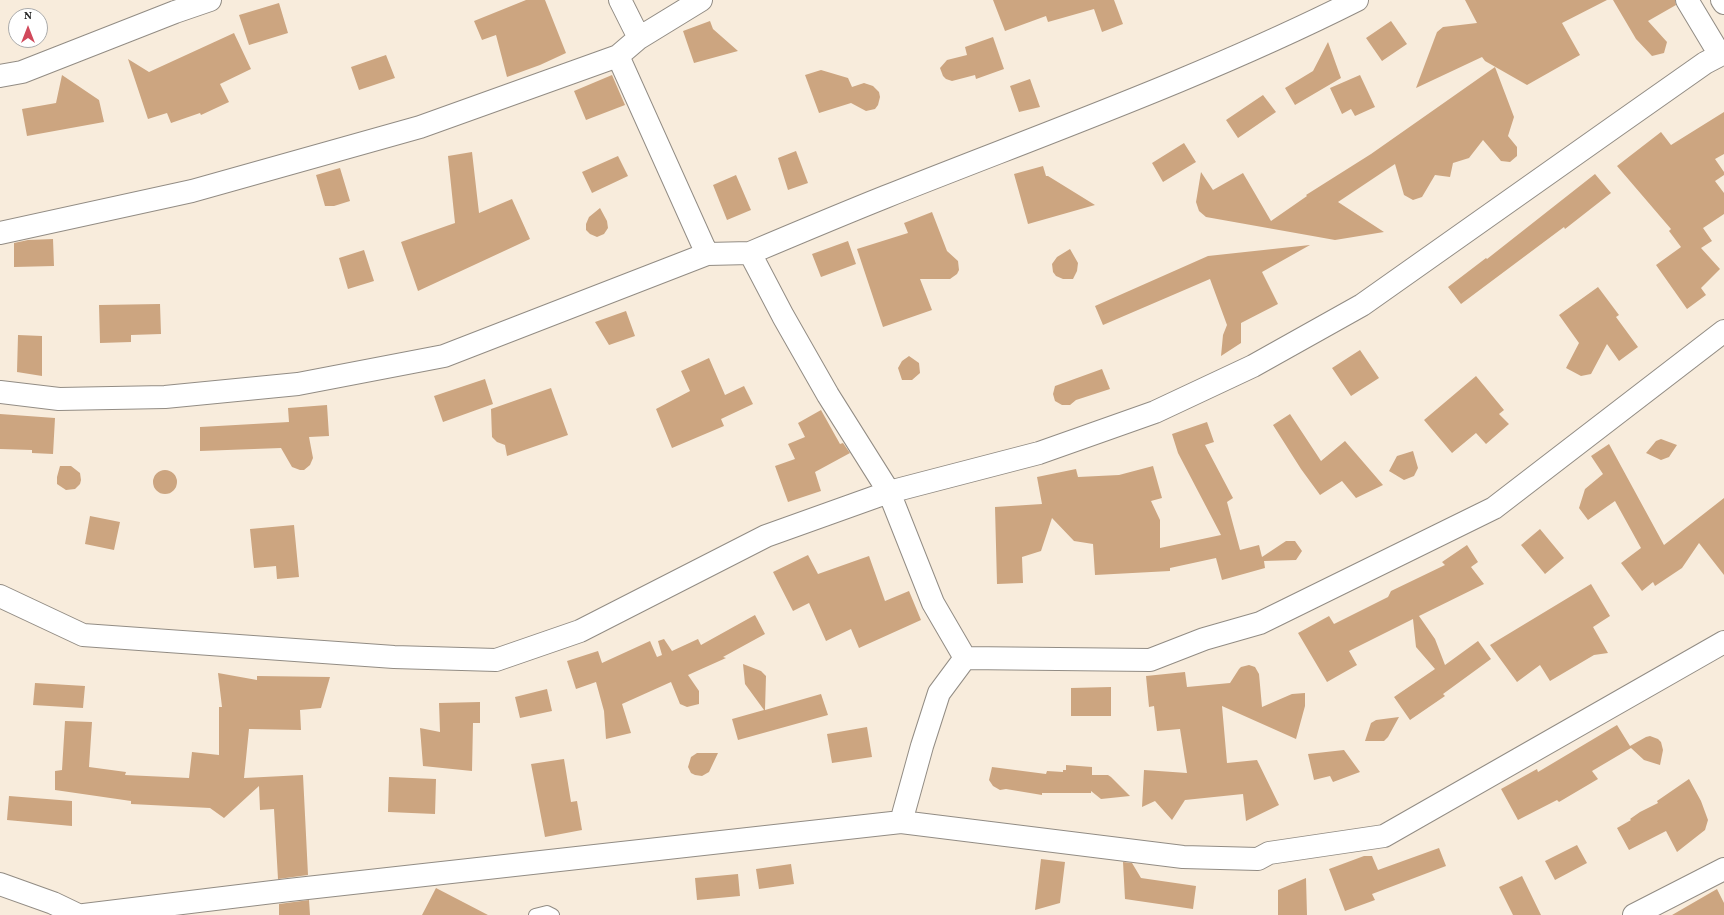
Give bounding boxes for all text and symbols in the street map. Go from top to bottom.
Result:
north arrow [8,8,48,48]
text: N [24,9,32,24]

